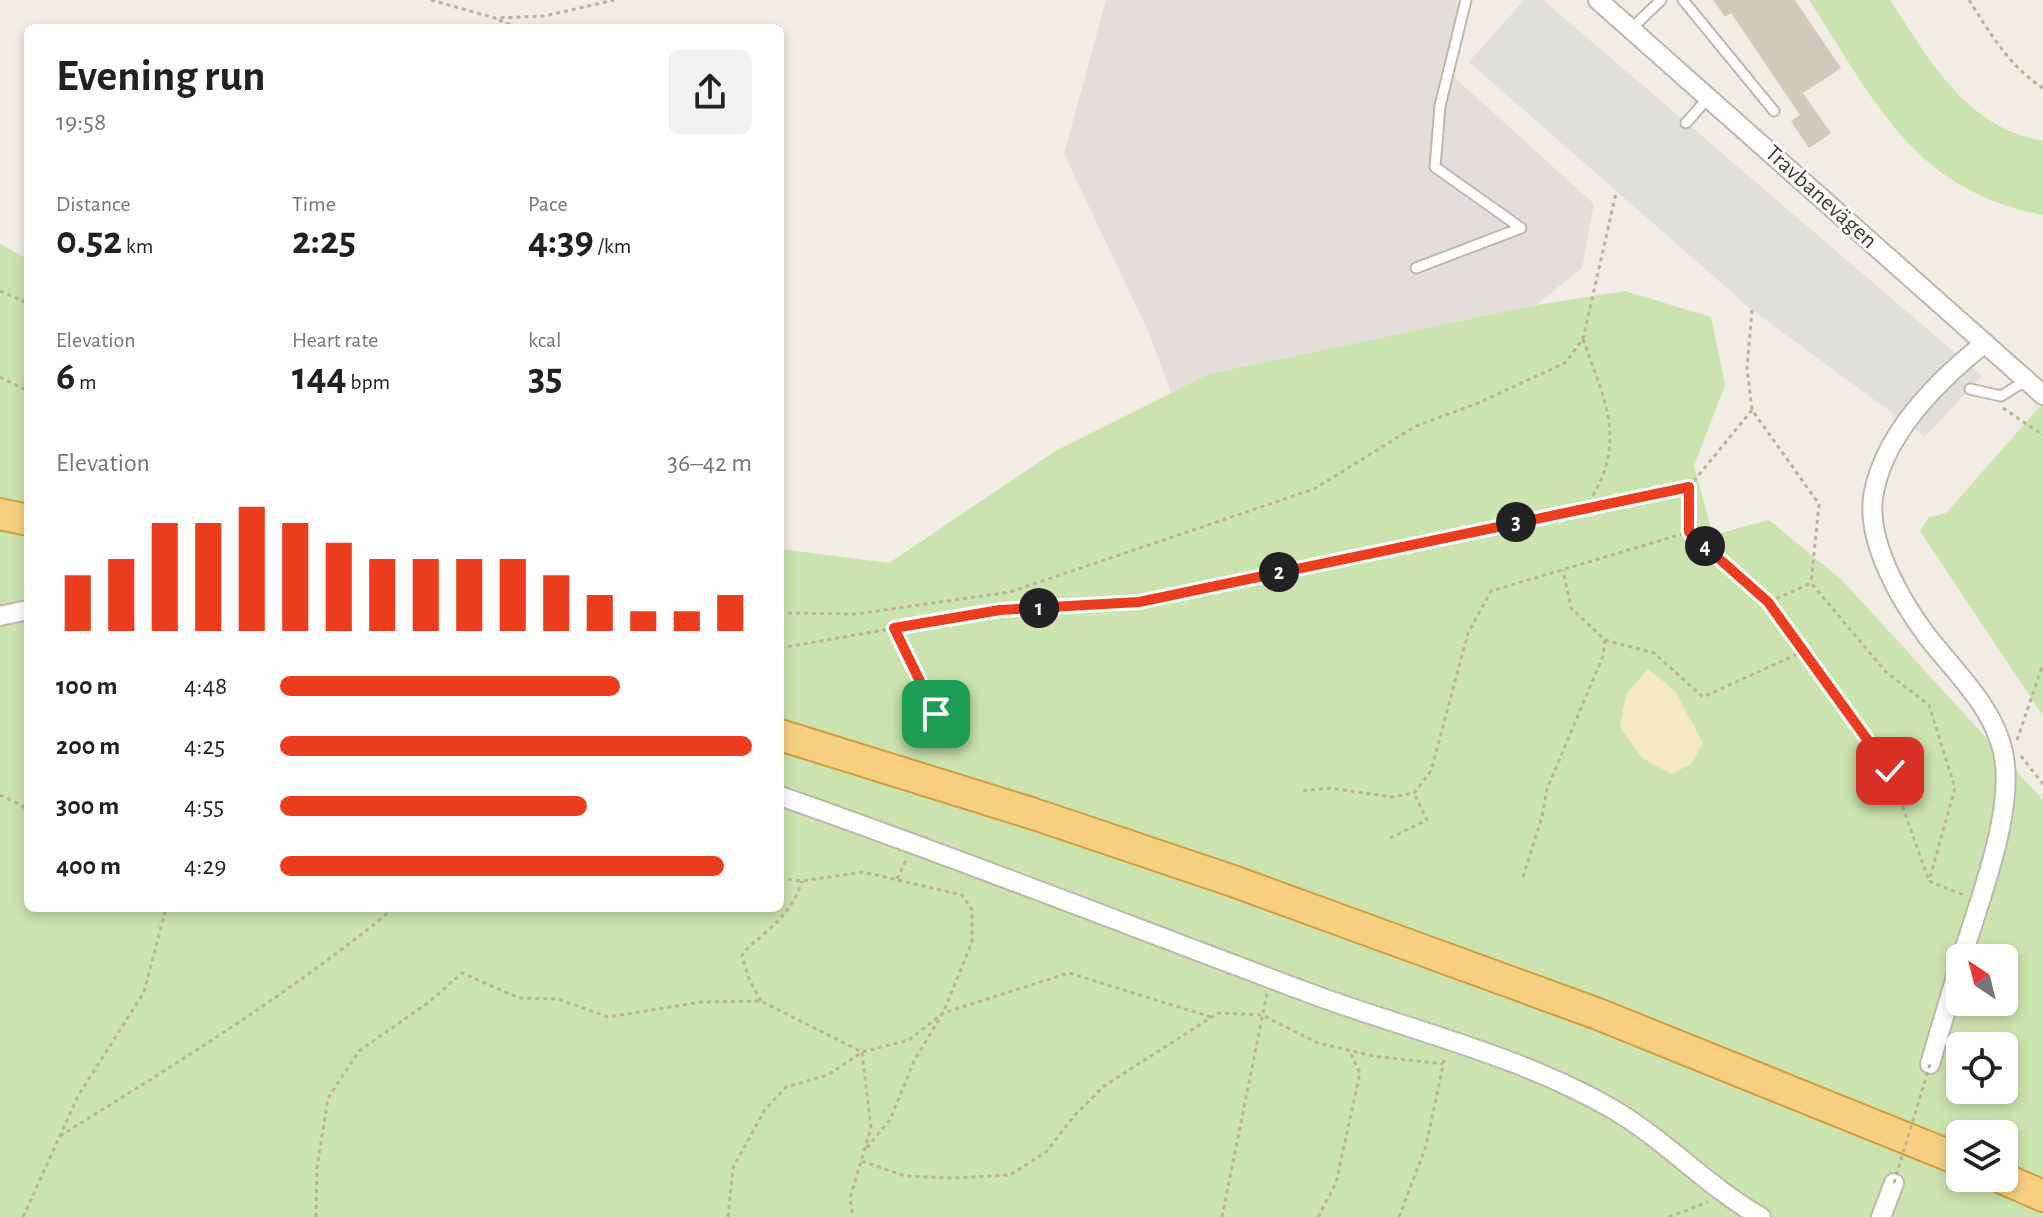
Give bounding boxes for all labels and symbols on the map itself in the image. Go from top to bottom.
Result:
street label: Travbanevägen [1760,141,1882,253]
pin: 3 [1496,502,1536,542]
pin: 4 [1685,526,1725,566]
pin: 2 [1259,552,1299,592]
pin: 1 [1019,588,1059,628]
pin [902,680,970,748]
pin [1856,737,1924,805]
north arrow [1946,944,2018,1016]

